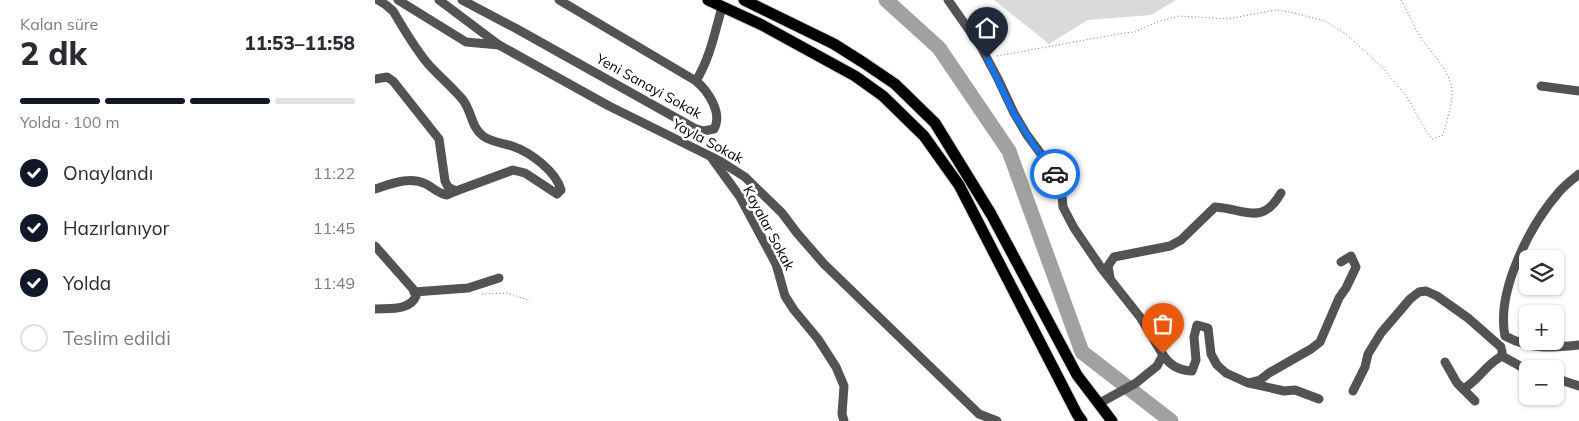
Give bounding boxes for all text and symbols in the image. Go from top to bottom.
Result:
pin [966,7,1008,58]
text: Kalan süre [20,14,98,34]
icon: home [973,14,1001,42]
text: 11:53–11:58 [244,31,355,55]
text: 2 dk [20,33,87,73]
street label: Yeni Sanayi Sokak [592,49,706,123]
text: Yolda · 100 m [20,112,120,132]
street label: Yayla Sokak [668,114,747,168]
courier [1030,149,1080,199]
icon: check [20,159,48,187]
icon: car [1041,160,1069,188]
text: Onaylandı [63,161,153,185]
text: 11:22 [313,163,355,183]
street label: Kayalar Sokak [739,183,799,274]
icon: check [20,214,48,242]
text: Hazırlanıyor [63,216,170,240]
text: 11:45 [313,218,355,238]
map controls [1519,250,1564,405]
button: layers [1519,250,1564,295]
icon: check [20,269,48,297]
text: Yolda [63,271,111,295]
text: 11:49 [313,273,355,293]
pin [1142,303,1184,354]
button: + [1519,305,1564,350]
icon: bag [1149,310,1177,338]
text: Teslim edildi [63,326,171,350]
button: − [1519,360,1564,405]

